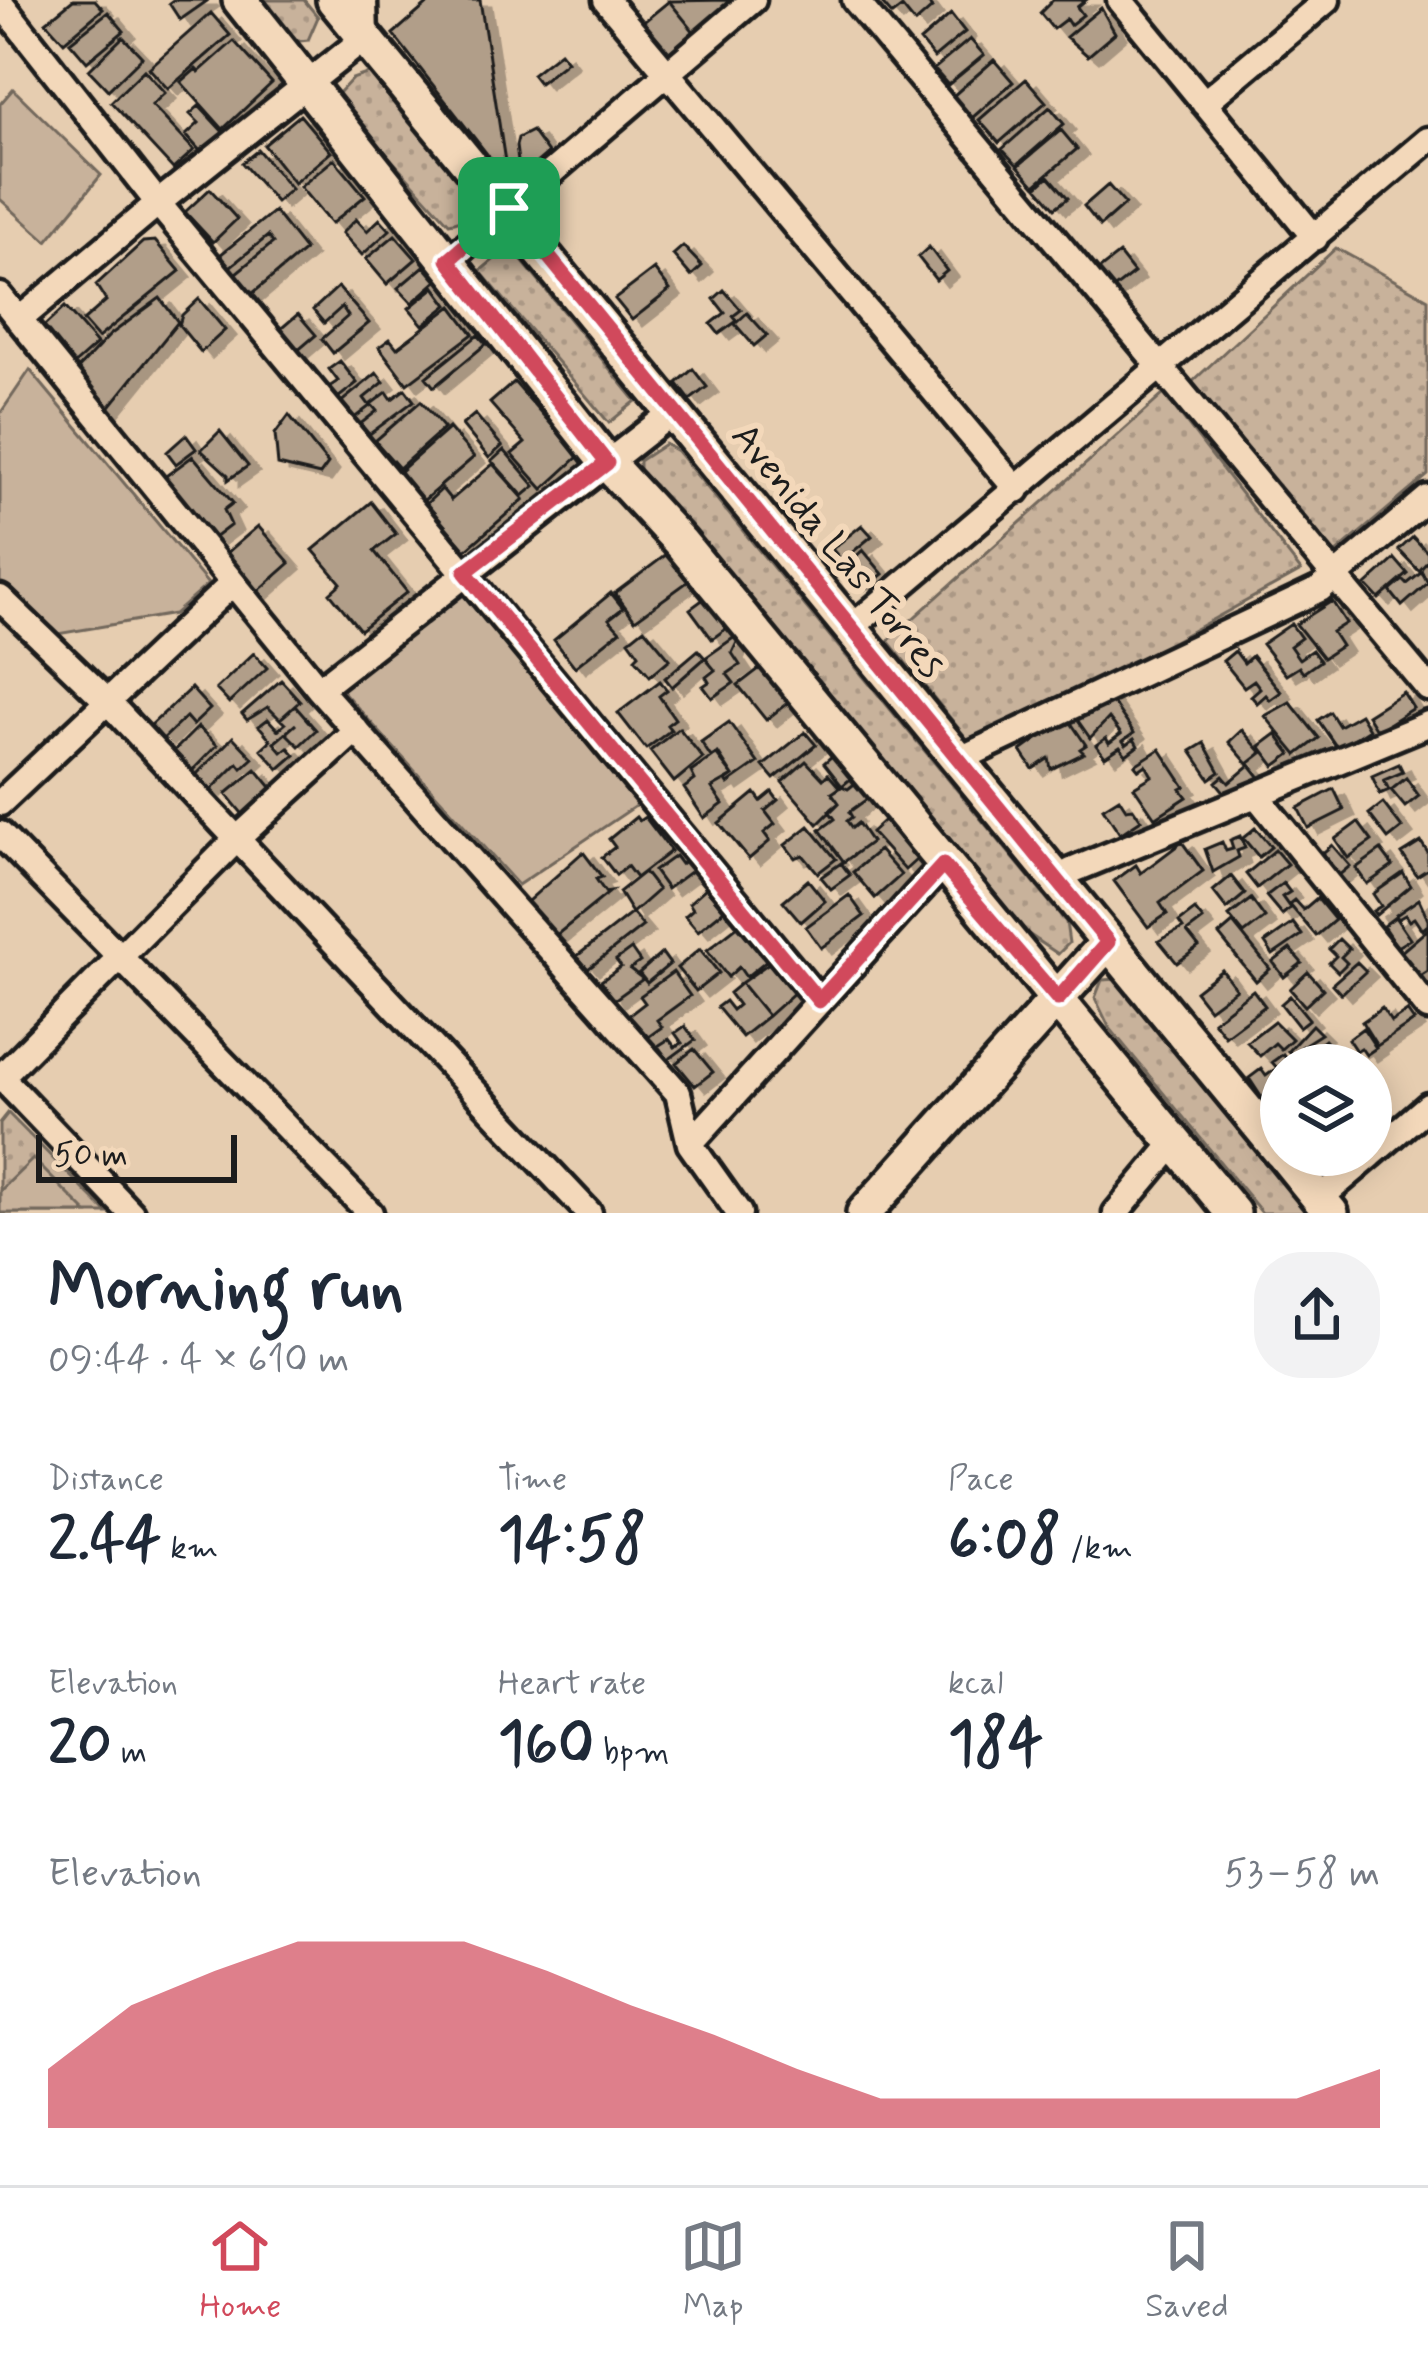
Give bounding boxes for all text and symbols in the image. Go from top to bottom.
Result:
pin [458,157,560,259]
icon: arrive [476,175,542,241]
street label: Avenida Las Torres [719,413,956,689]
map controls [1260,1044,1392,1176]
button: layers [1260,1044,1392,1176]
scale bar [36,1129,237,1182]
text: 50 m [54,1134,128,1178]
text: Morning run [48,1247,404,1333]
button: share [1254,1252,1380,1378]
text: 09:44 · 4 × 610 m [48,1335,349,1386]
text: Distance [48,1458,164,1502]
text: Time [498,1458,567,1502]
text: Pace [948,1458,1014,1502]
text: 2.44 [48,1502,161,1581]
text: 14:58 [498,1502,646,1581]
text: 6:08 [948,1502,1061,1581]
text: km [161,1527,218,1571]
text: /km [1061,1527,1133,1571]
text: Elevation [48,1662,178,1706]
text: Heart rate [498,1662,646,1706]
text: kcal [948,1662,1003,1706]
text: 20 [48,1706,112,1785]
text: 160 [498,1706,594,1785]
text: 184 [948,1706,1043,1785]
text: m [112,1731,147,1775]
text: bpm [594,1731,669,1775]
text: Elevation [48,1849,202,1900]
text: 53–58 m [1224,1849,1380,1900]
tab: Home [199,2213,281,2329]
tab: Map [680,2213,746,2329]
tab: Saved [1145,2213,1229,2329]

